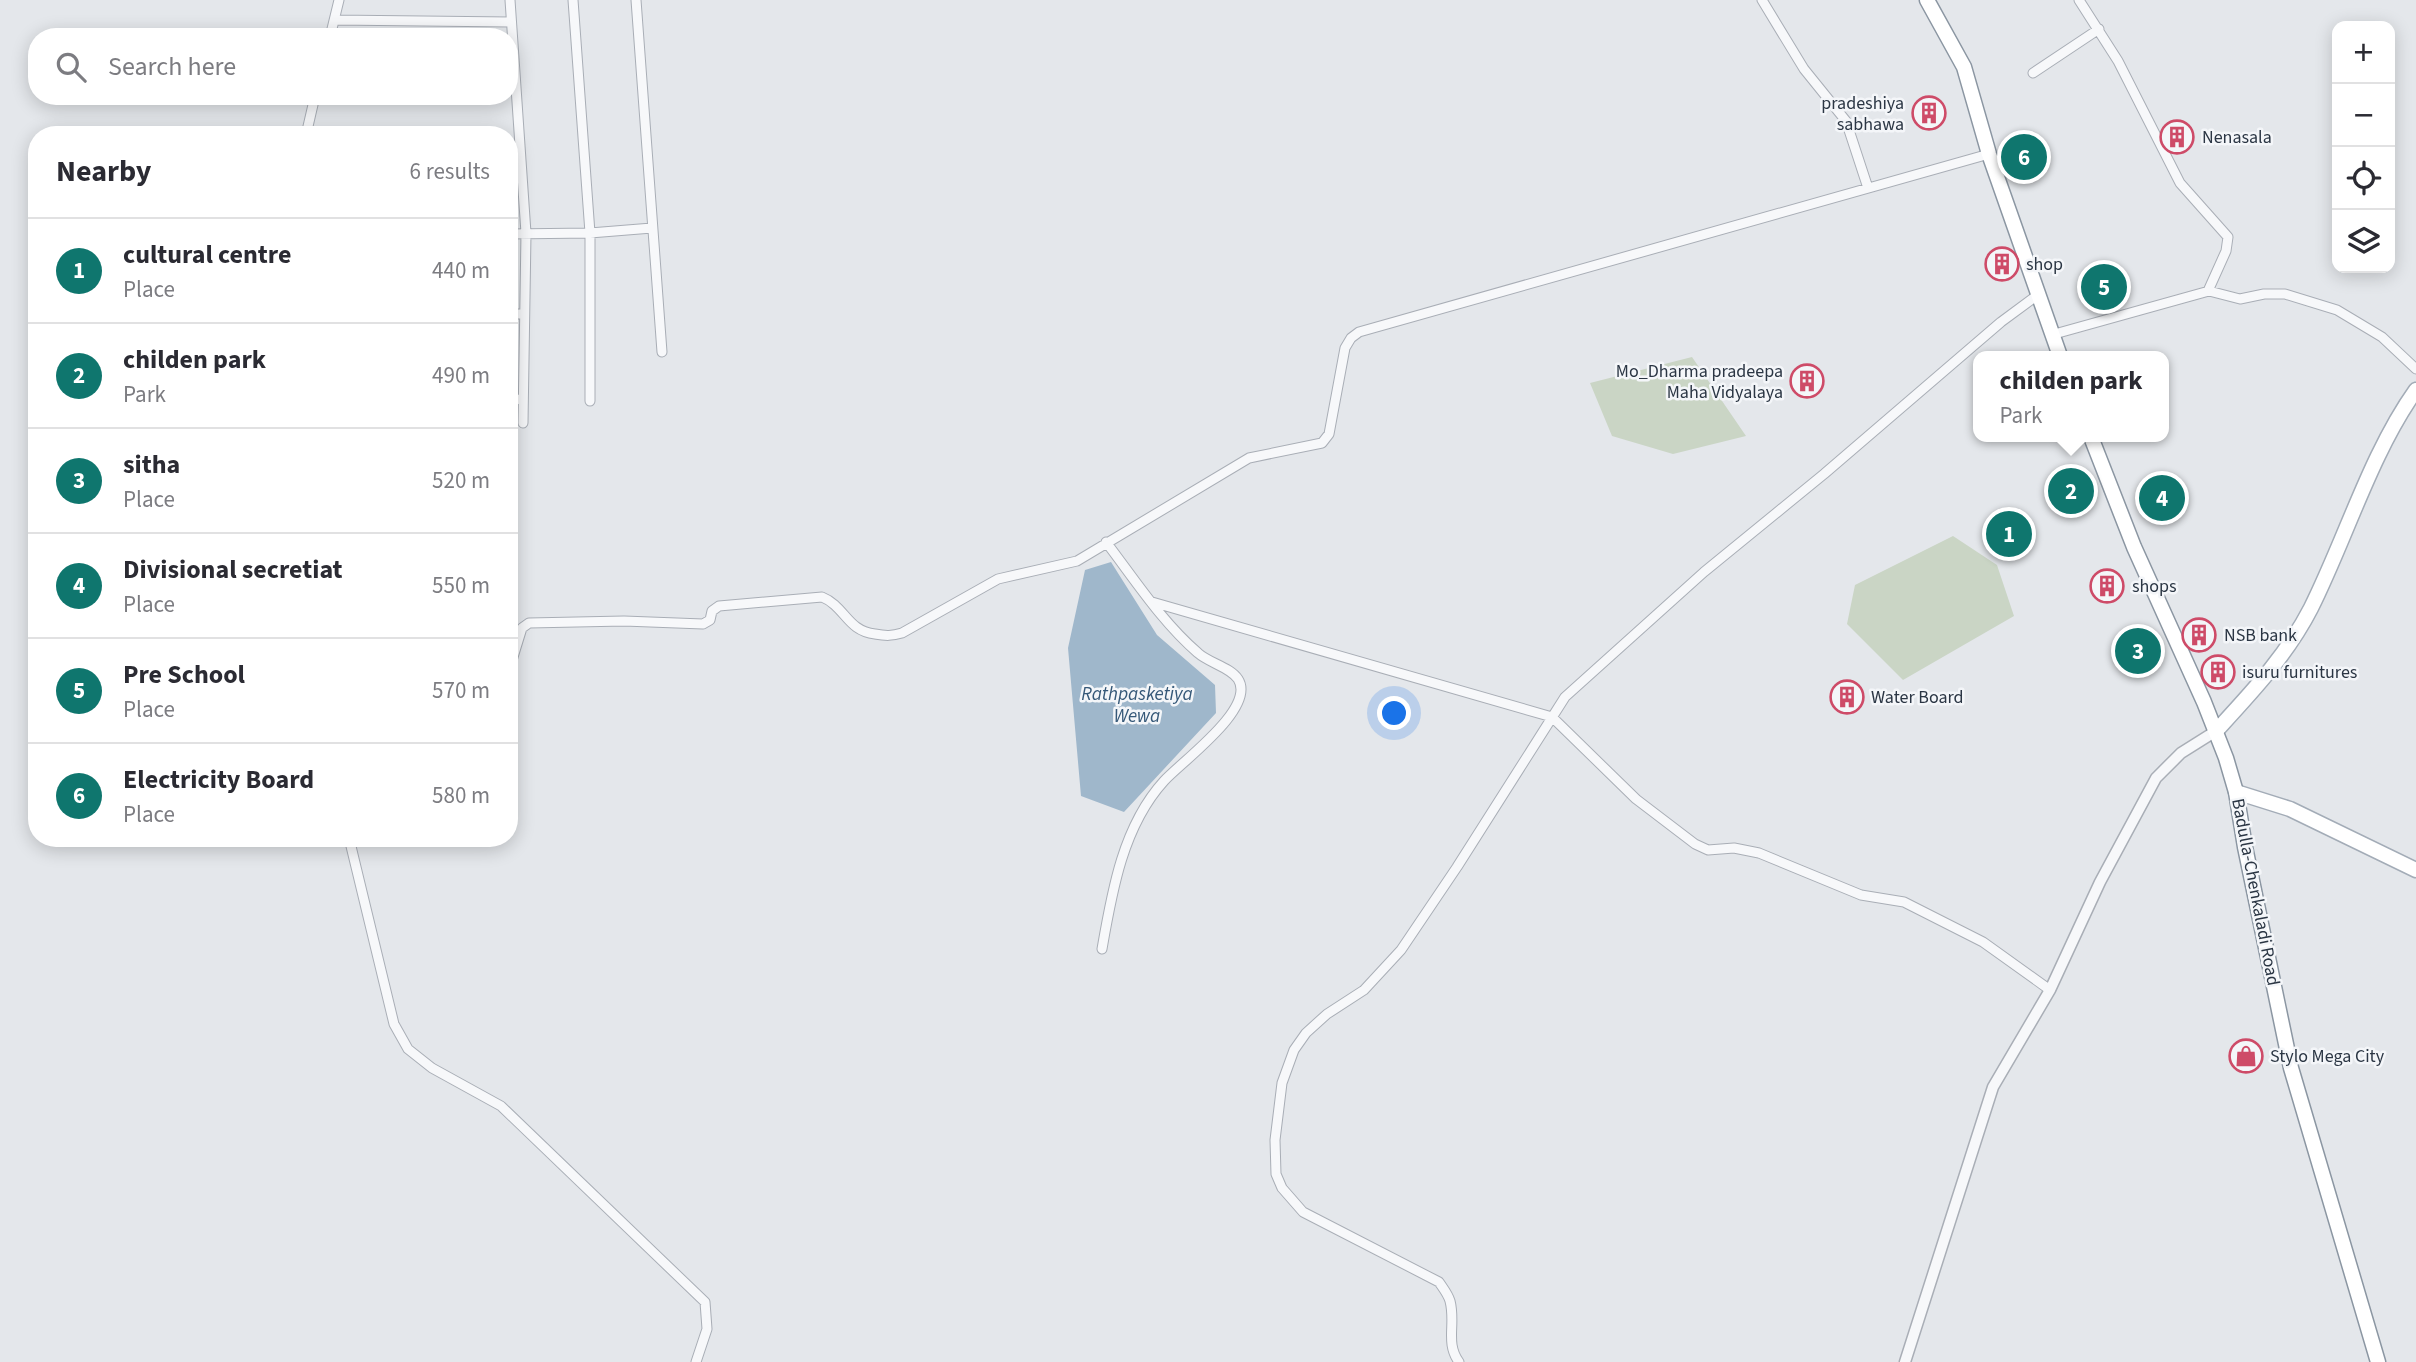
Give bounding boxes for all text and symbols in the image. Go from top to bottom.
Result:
map controls [2332,21,2395,273]
button: + [2332,21,2395,84]
search box [28,28,518,105]
icon: search [52,48,90,86]
text: Search here [108,48,236,85]
button: − [2332,84,2395,147]
place label: pradeshiya sabhawa [1821,91,1904,137]
building icon: pradeshiya sabhawa [1910,94,1948,132]
building icon: Nenasala [2158,118,2196,156]
place label: Nenasala [2202,125,2272,150]
pin: 6 [2001,131,2047,183]
button: locate [2332,147,2395,210]
text: Nearby [56,150,151,193]
text: 6 results [410,155,490,188]
button: layers [2332,210,2395,273]
text: cultural centre [123,236,291,273]
building icon: shop [1983,245,2021,283]
place label: shop [2026,252,2063,277]
text: 1 [73,254,85,287]
text: 440 m [432,254,490,287]
pin: 5 [2081,261,2127,313]
text: Place [123,273,175,306]
text: childen park [123,341,266,378]
popup [1973,351,2169,442]
text: 2 [73,359,85,392]
text: 490 m [432,359,490,392]
place label: Mo_Dharma pradeepa Maha Vidyalaya [1616,359,1783,405]
building icon: Mo_Dharma pradeepa Maha Vidyalaya [1788,362,1826,400]
text: childen park [2000,362,2142,399]
text: Park [123,378,166,411]
text: Park [2000,399,2043,432]
text: sitha [123,446,180,483]
text: 3 [73,464,85,497]
text: 520 m [432,464,490,497]
pin: 2 [2048,465,2094,517]
pin: 4 [2139,472,2185,524]
text: Place [123,483,175,516]
pin: 1 [1986,508,2032,560]
text: Divisional secretiat [123,551,343,588]
building icon: shops [2088,567,2126,605]
text: 4 [73,569,85,602]
text: 550 m [432,569,490,602]
place label: shops [2132,574,2177,599]
text: Place [123,588,175,621]
building icon: NSB bank [2180,616,2218,654]
place label: NSB bank [2224,623,2297,648]
pin: 3 [2115,625,2161,677]
building icon: isuru furnitures [2199,653,2237,691]
text: Pre School [123,656,245,693]
place label: isuru furnitures [2242,660,2357,685]
text: 5 [73,674,85,707]
text: 570 m [432,674,490,707]
building icon: Water Board [1828,678,1866,716]
water label: Rathpasketiya Wewa [1081,681,1193,730]
place label: Water Board [1871,685,1964,710]
text: Place [123,693,175,726]
your location [1377,696,1411,730]
text: Electricity Board [123,761,314,798]
text: 6 [73,779,85,812]
text: 580 m [432,779,490,812]
street label: Badulla-Chenkaladi Road [2225,796,2286,988]
text: Place [123,798,175,831]
shop icon: Stylo Mega City [2227,1037,2265,1075]
place label: Stylo Mega City [2270,1044,2385,1069]

